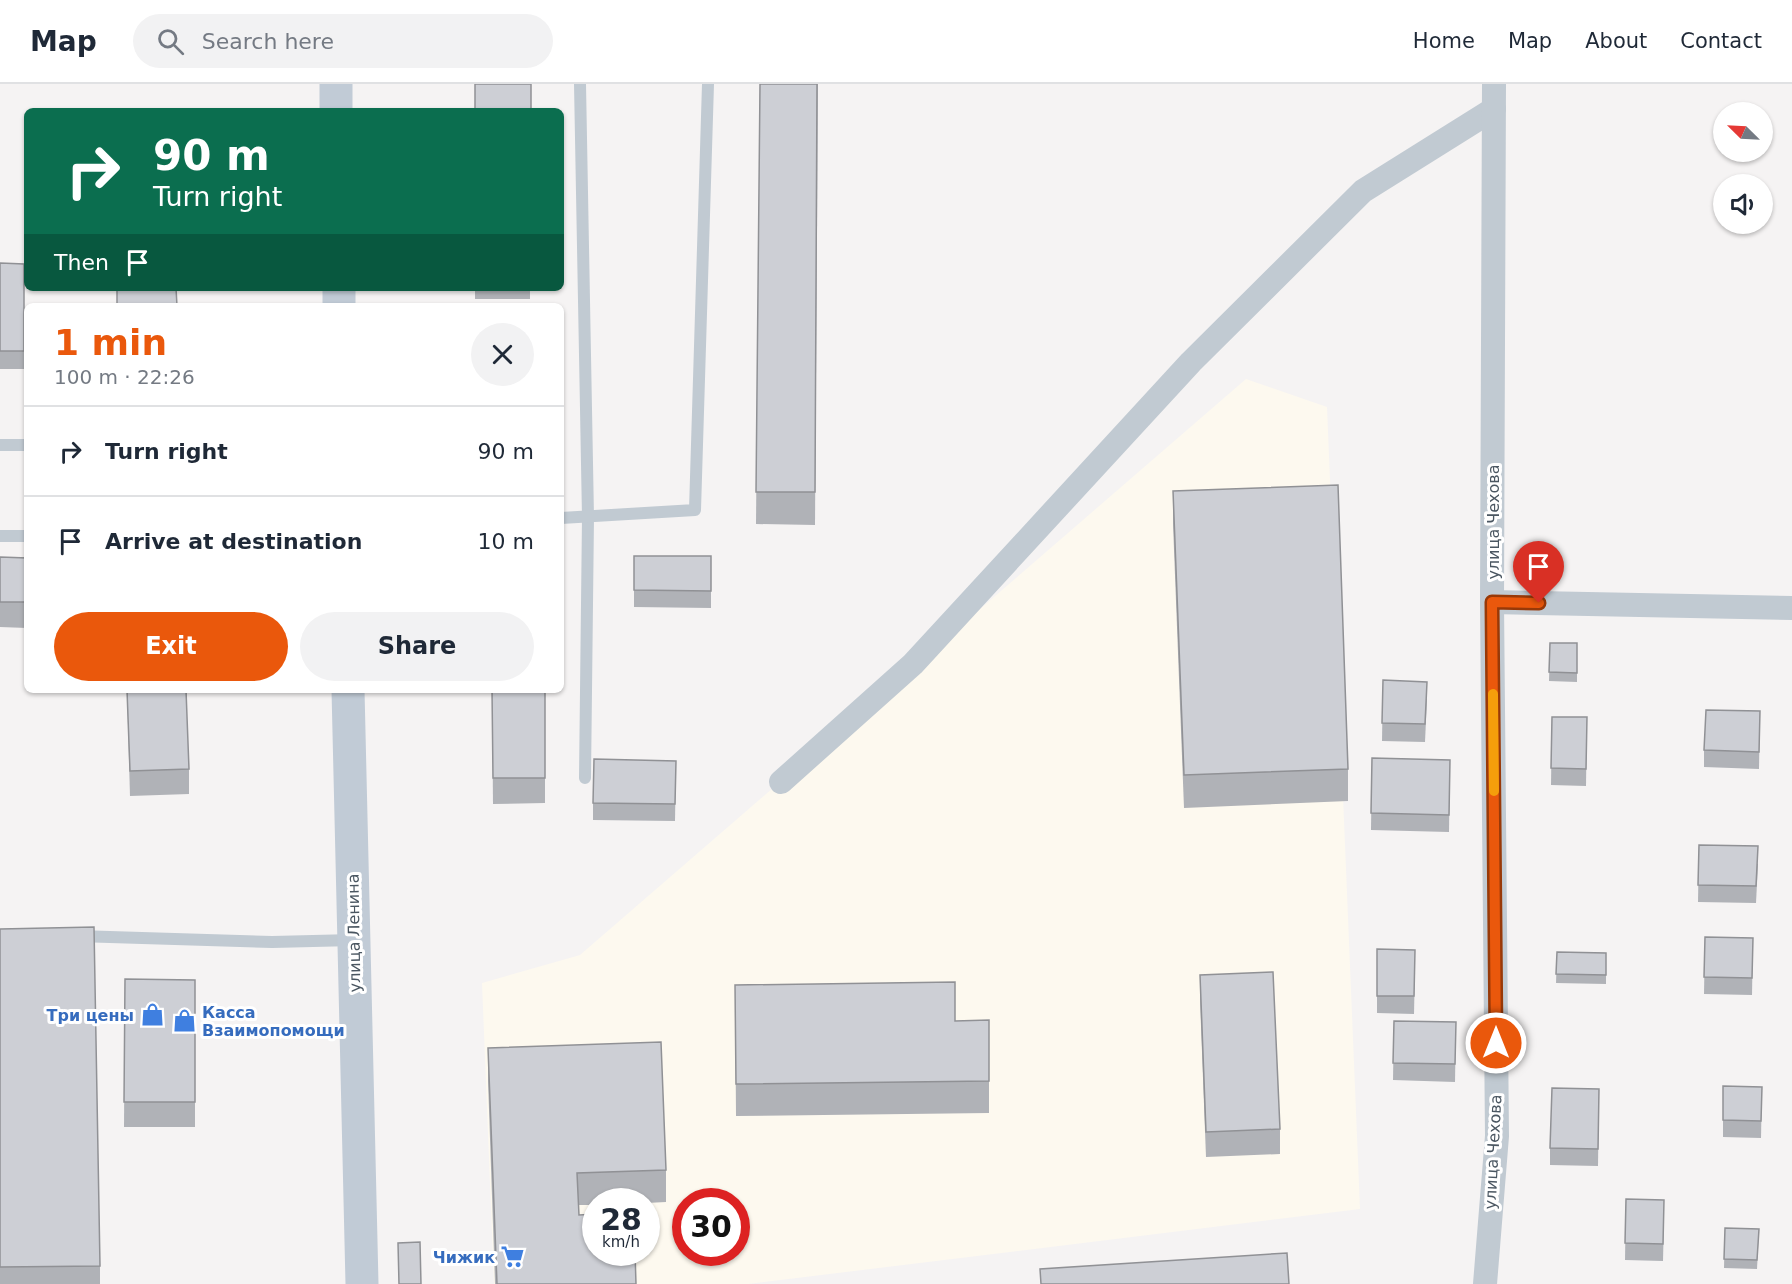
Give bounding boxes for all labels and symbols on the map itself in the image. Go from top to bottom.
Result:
north arrow [1713,102,1773,162]
street label: улица Чехова [1484,464,1503,580]
pin [1513,541,1564,603]
street label: улица Ленина [343,873,365,993]
shop icon: Три цены [139,1002,165,1028]
place label: Касса Взаимопомощи [202,1003,345,1040]
place label: Три цены [47,1006,134,1025]
shop icon: Касса Взаимопомощи [171,1008,197,1034]
position arrow [1464,1011,1528,1075]
street label: улица Чехова [1480,1094,1506,1210]
speed limit sign: 30 [672,1188,750,1266]
supermarket icon: Чижик [500,1244,526,1270]
place label: Чижик [433,1248,495,1267]

